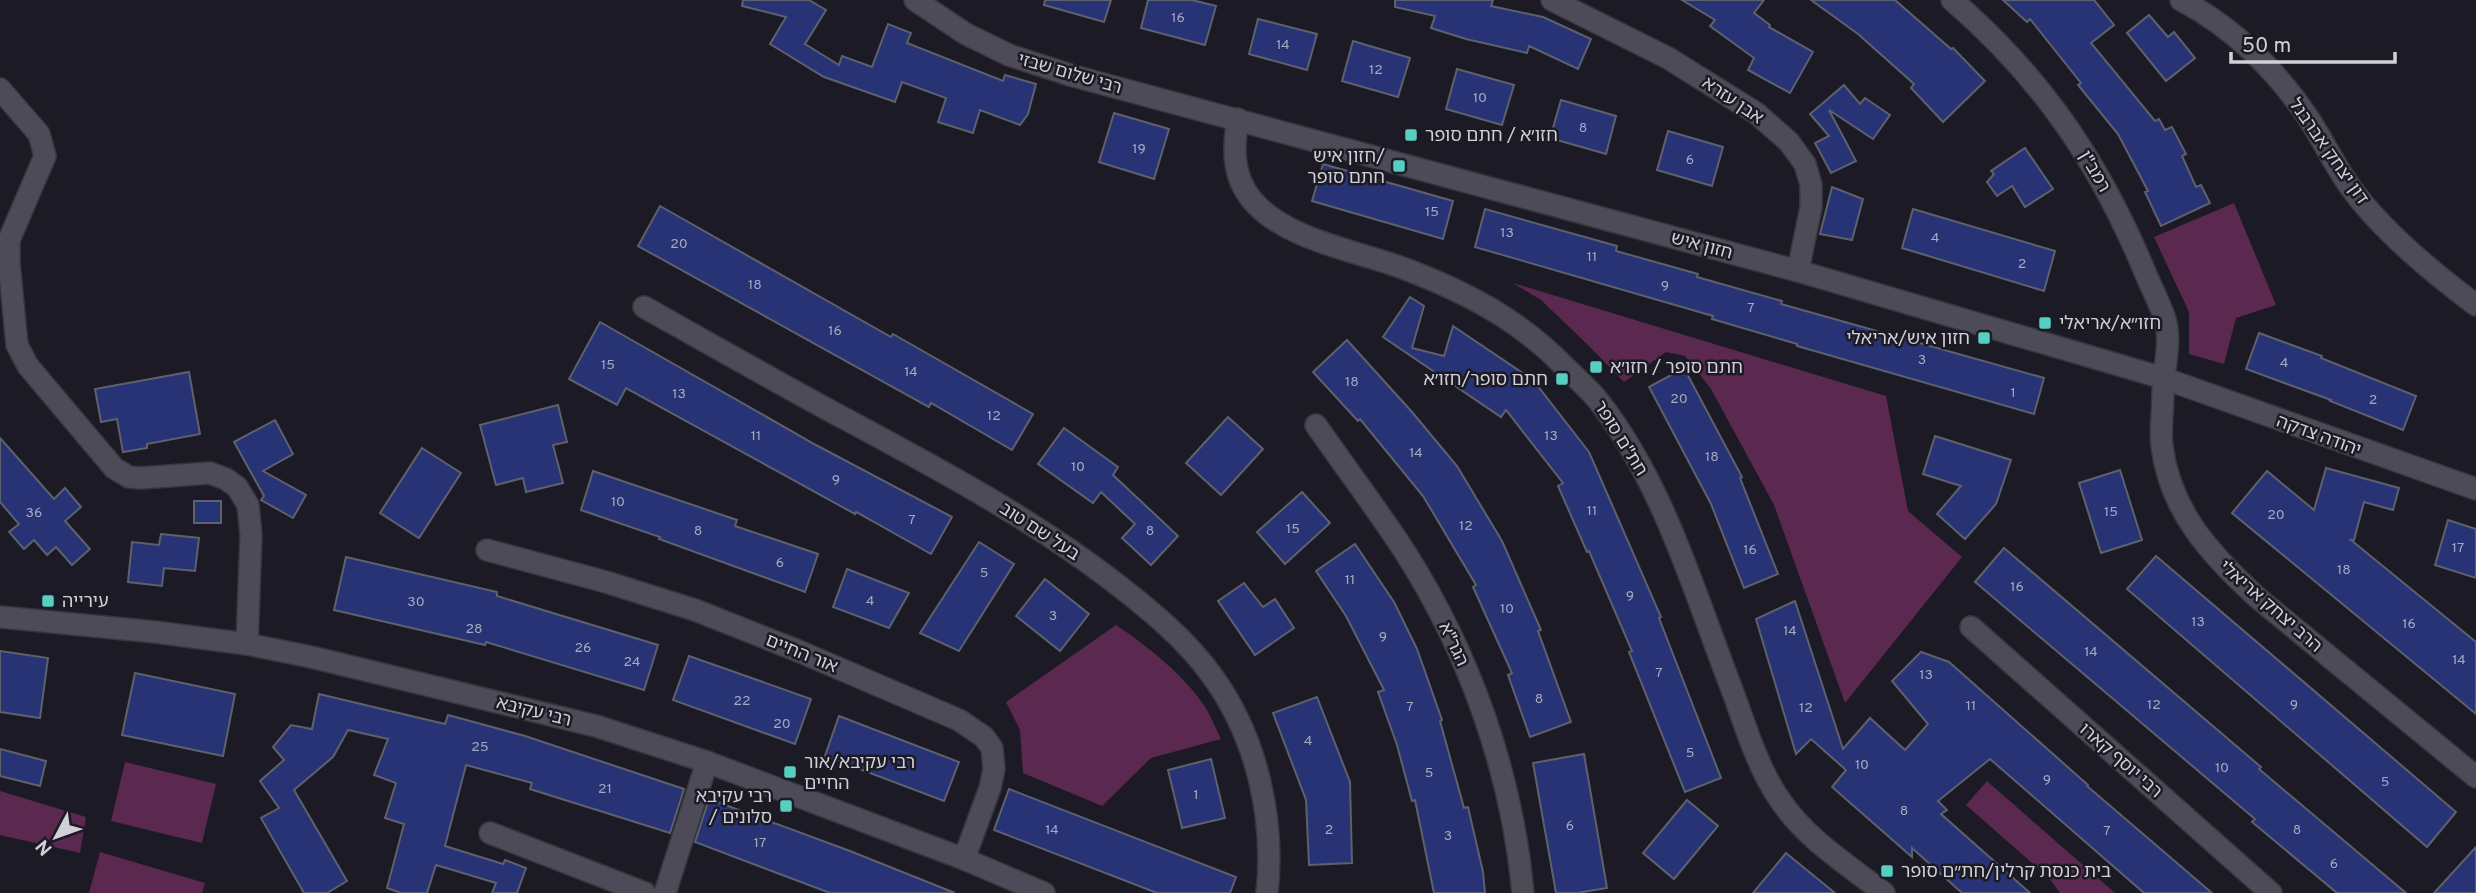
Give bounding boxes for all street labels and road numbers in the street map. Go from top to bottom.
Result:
street label: רבי שלום שבזי [1015,49,1124,100]
street label: אבן עזרא [1697,72,1767,130]
street label: דון יצחק אברבנל [2283,94,2373,210]
street label: רמב"ן [2073,147,2115,197]
street label: חזון איש [1668,227,1735,266]
street label: חת"ם סופר [1587,397,1652,481]
street label: יהודה צדקה [2273,410,2364,462]
street label: בעל שם טוב [995,498,1084,567]
street label: הרב יצחק אריאלי [2214,556,2326,658]
street label: הגר"א [1432,619,1473,670]
street label: אור החיים [762,630,841,679]
street label: רבי עקיבא [494,692,573,733]
street label: רבי יוסף קארו [2074,719,2166,804]

